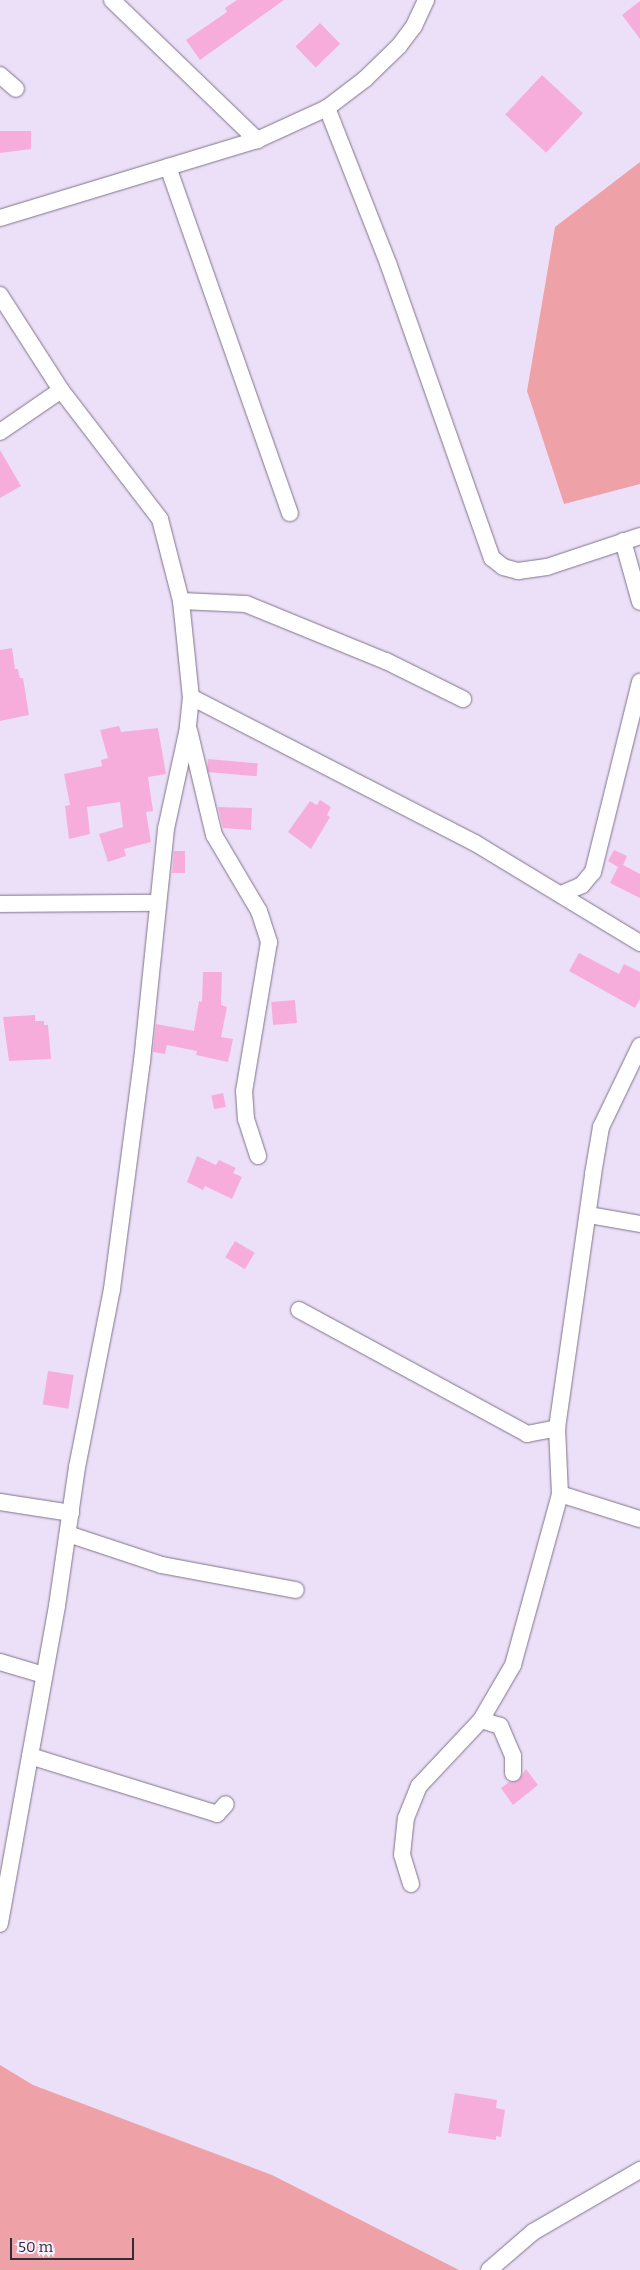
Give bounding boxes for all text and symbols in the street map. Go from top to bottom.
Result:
scale bar [12,2228,136,2260]
text: 50 m [18,2238,53,2256]

